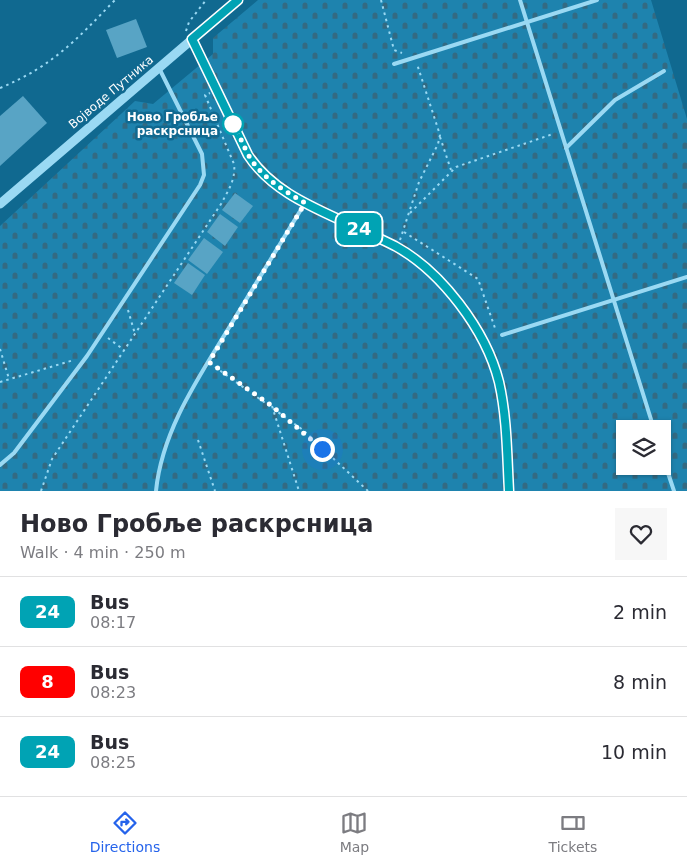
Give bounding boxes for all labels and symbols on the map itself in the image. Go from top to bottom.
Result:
street label: Војводе Путника [66,53,156,131]
place label: Ново Гробље раскрсница [127,110,218,138]
marker: Ново Гробље раскрсница [222,113,244,135]
line badge: 24 [336,213,382,245]
your location [310,437,335,462]

